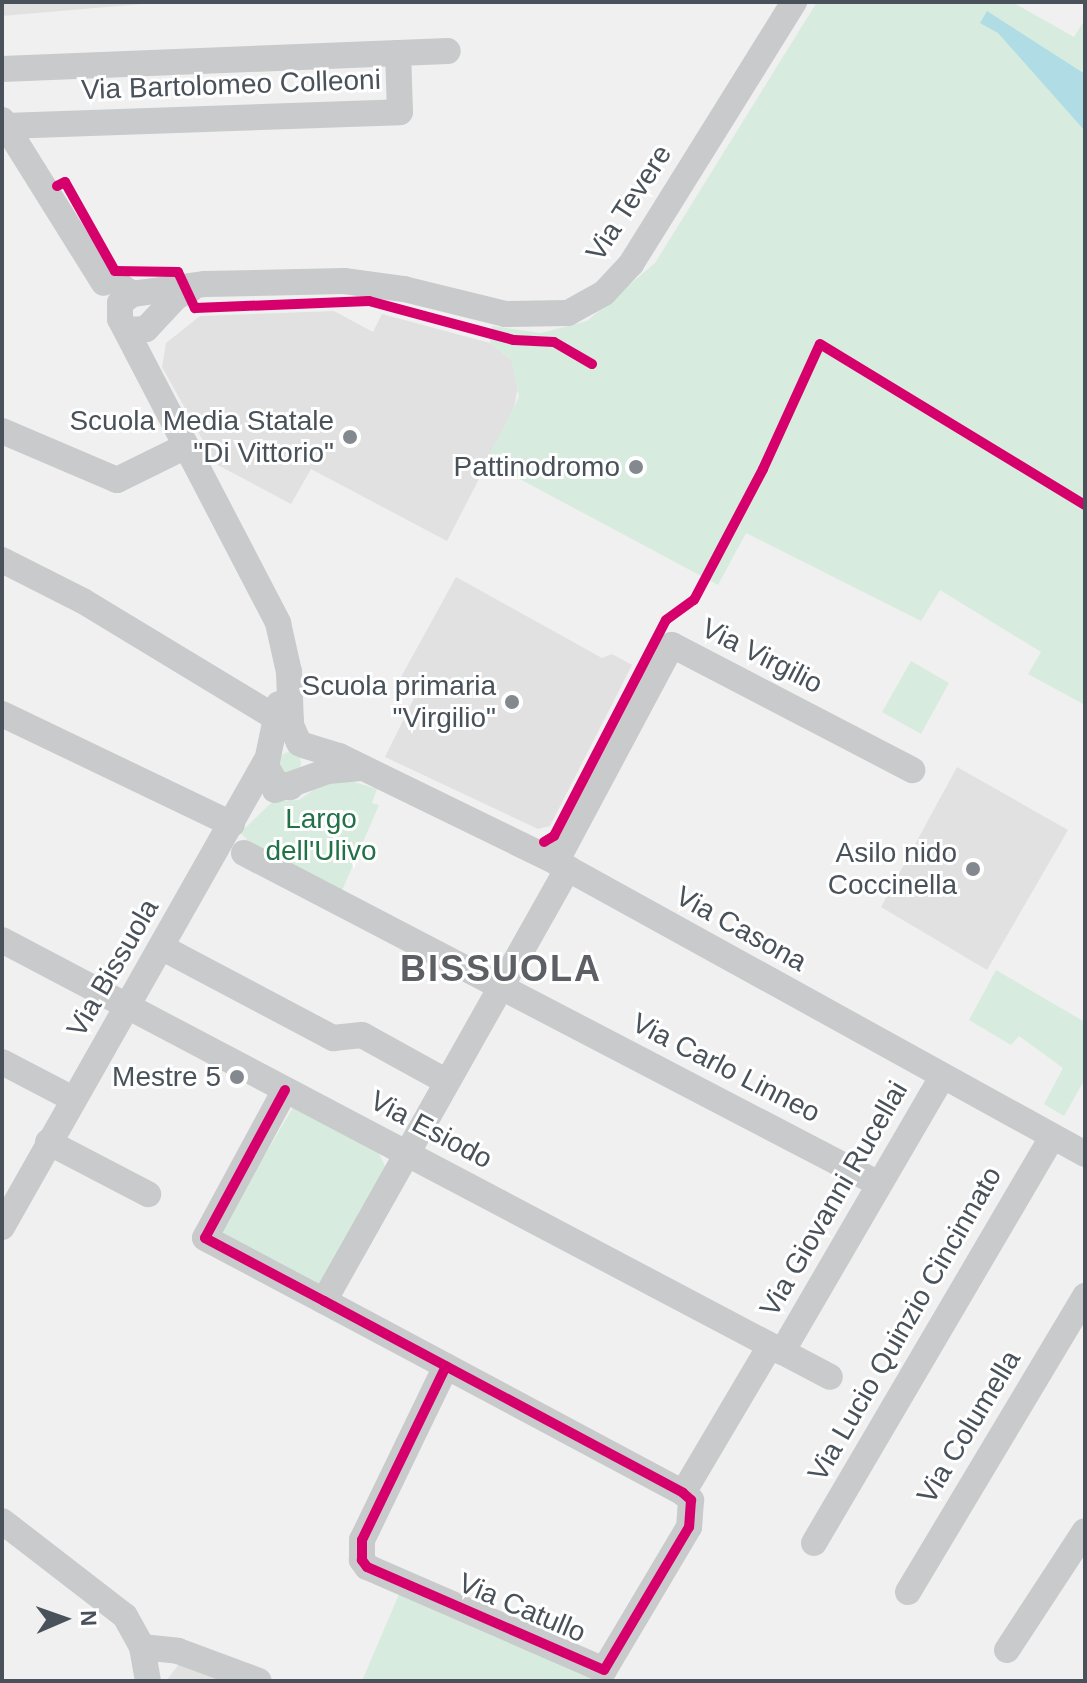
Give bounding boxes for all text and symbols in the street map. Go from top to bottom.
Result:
street label: Via Bartolomeo Colleoni [81,63,381,107]
street label: Via Tevere [579,139,679,267]
place label: Scuola Media Statale "Di Vittorio" [69,404,334,470]
marker: Scuola Media Statale "Di Vittorio" [341,428,359,446]
place label: Pattinodromo [453,450,620,484]
marker: Pattinodromo [627,458,645,476]
street label: Via Virgilio [696,611,828,701]
place label: Scuola primaria "Virgilio" [301,669,496,735]
marker: Scuola primaria "Virgilio" [503,693,521,711]
park label: Largo dell'Ulivo [265,802,377,868]
place label: Asilo nido Coccinella [828,836,957,902]
marker: Asilo nido Coccinella [964,860,982,878]
street label: Via Casona [670,879,812,979]
street label: Via Bissuola [60,893,166,1043]
district label: BISSUOLA [400,947,602,991]
street label: Via Carlo Linneo [626,1006,826,1130]
place label: Mestre 5 [112,1060,221,1094]
marker: Mestre 5 [228,1068,246,1086]
street label: Via Giovanni Rucellai [753,1076,915,1322]
street label: Via Esiodo [364,1084,498,1176]
street label: Via Lucio Quinzio Cincinnato [801,1161,1009,1487]
street label: Via Columella [910,1345,1028,1509]
street label: Via Catullo [453,1566,591,1650]
north arrow [24,1579,104,1659]
text: N [76,1610,101,1627]

